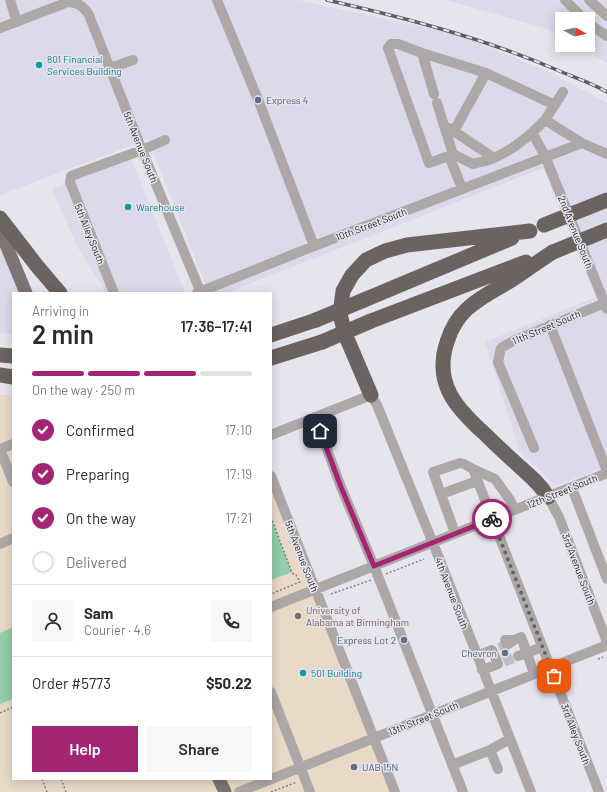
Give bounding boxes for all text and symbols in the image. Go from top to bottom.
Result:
north arrow [555,12,595,52]
map controls [555,12,595,52]
place label: 801 Financial Services Building [47,53,122,77]
marker: 801 Financial Services Building [34,60,44,70]
place label: Express 4 [266,94,308,106]
marker: Express 4 [253,95,263,105]
street label: 5th Avenue South [121,110,161,184]
street label: 2nd Avenue South [556,194,596,270]
place label: Warehouse [136,201,185,213]
street label: 5th Alley South [72,202,108,266]
marker: Warehouse [123,202,133,212]
street label: 10th Street South [334,205,408,243]
text: Arriving in [32,303,89,319]
street label: 11th Street South [510,307,582,347]
text: 17:36–17:41 [181,317,252,335]
text: 2 min [32,318,94,349]
text: On the way · 250 m [32,382,135,398]
pin [303,414,337,448]
icon: check [32,419,54,441]
icon: home [309,420,331,442]
text: Confirmed [66,421,134,439]
text: 17:10 [225,422,252,438]
icon: check [32,463,54,485]
text: Preparing [66,465,130,483]
text: 17:19 [226,466,252,482]
street label: 12th Street South [525,471,599,511]
courier [472,499,512,539]
icon: check [32,507,54,529]
icon: bike [481,508,503,530]
text: On the way [66,509,136,527]
text: 17:21 [226,510,252,526]
street label: 5th Avenue South [283,519,321,593]
street label: 3rd Avenue South [560,532,598,606]
text: Delivered [66,553,127,571]
street label: 4th Avenue South [433,555,471,631]
button: person [32,600,74,642]
button: phone [210,600,252,642]
text: Sam [84,604,113,622]
place label: University of Alabama at Birmingham [306,604,409,628]
marker: University of Alabama at Birmingham [293,611,303,621]
text: Courier · 4.6 [84,622,151,638]
place label: Express Lot 2 [337,634,396,646]
marker: Express Lot 2 [399,635,409,645]
place label: Chevron [461,647,497,659]
marker: Chevron [500,648,510,658]
pin [537,659,571,693]
icon: bag [543,665,565,687]
place label: 501 Building [311,667,362,679]
marker: 501 Building [298,668,308,678]
text: Order #5773 [32,674,111,692]
text: $50.22 [206,674,252,692]
street label: 13th Street South [386,698,460,738]
street label: 3rd Alley South [559,702,593,766]
button: Help [32,726,138,772]
button: Share [146,726,252,772]
place label: UAB 15N [362,761,398,773]
marker: UAB 15N [349,762,359,772]

